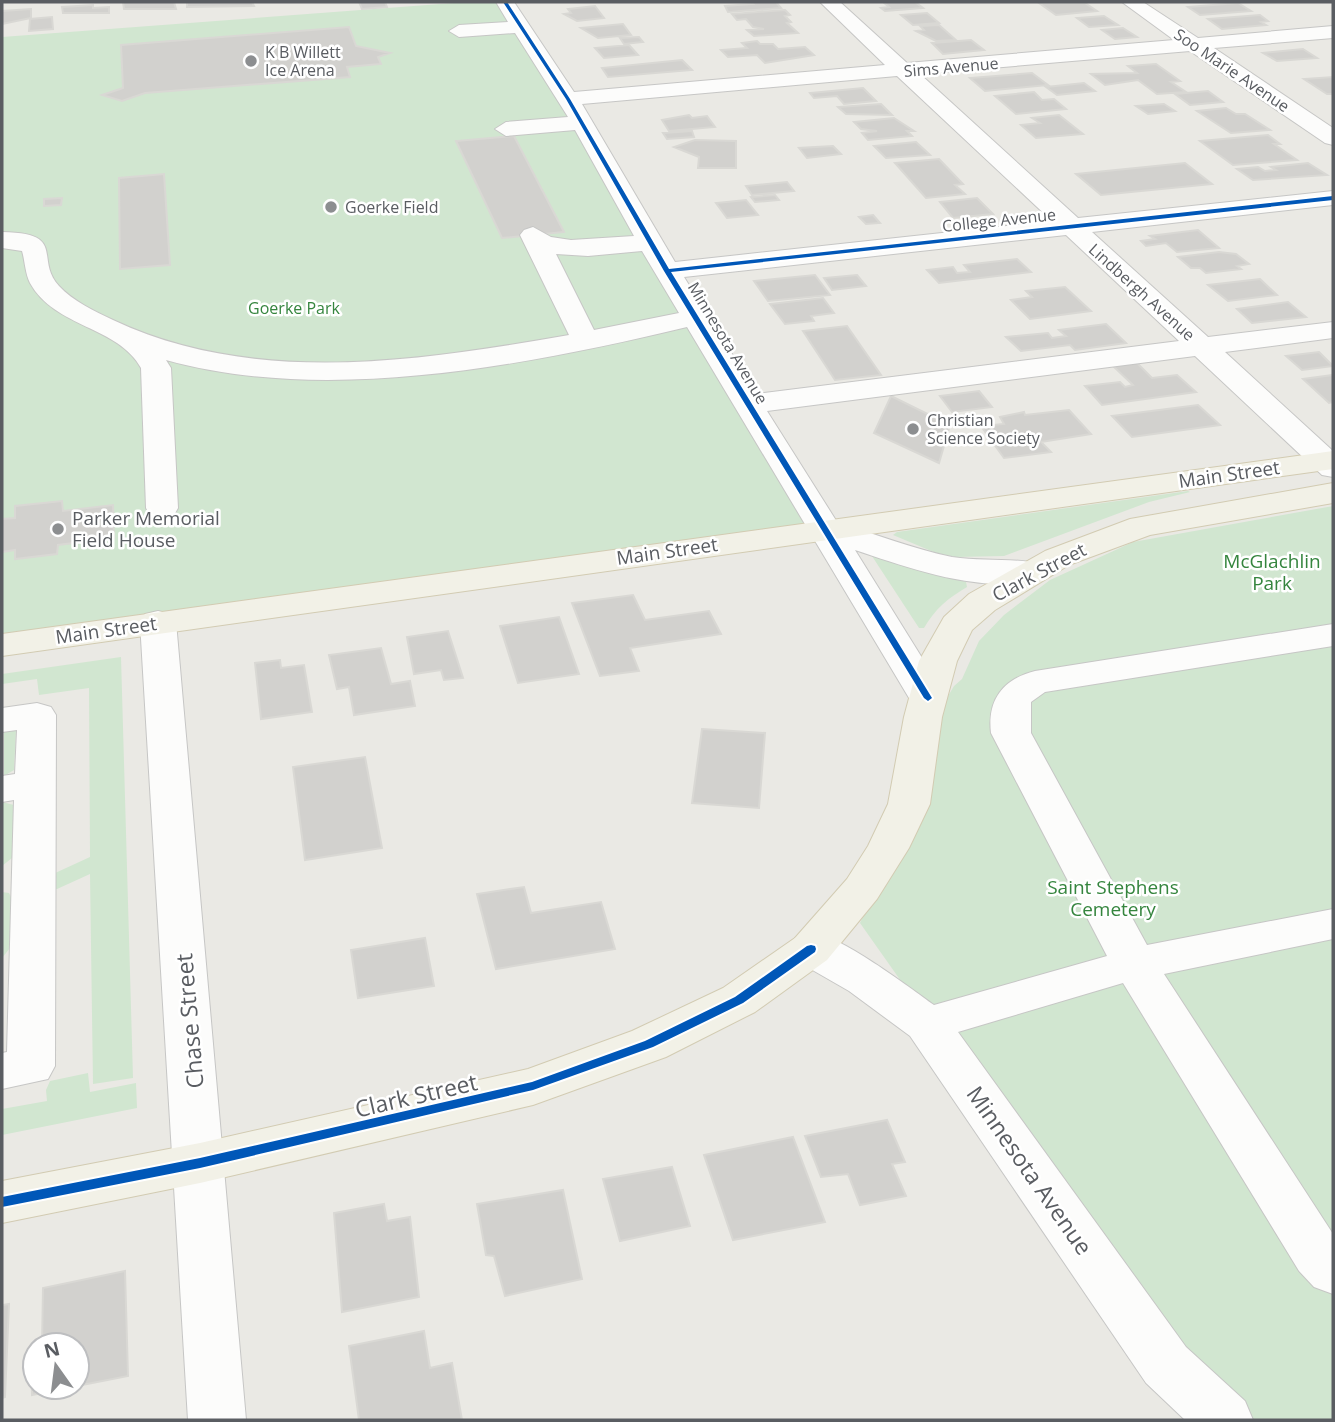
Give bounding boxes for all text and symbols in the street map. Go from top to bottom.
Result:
street label: Soo Marie Avenue [1170,23,1294,117]
place label: K B Willett Ice Arena [265,41,341,81]
street label: Sims Avenue [903,52,999,82]
marker: K B Willett Ice Arena [243,53,259,69]
place label: Goerke Field [345,196,438,218]
marker: Goerke Field [323,199,339,215]
street label: College Avenue [941,203,1057,237]
street label: Lindbergh Avenue [1084,238,1200,346]
street label: Minnesota Avenue [683,278,773,408]
park label: Goerke Park [248,297,340,319]
place label: Christian Science Society [927,409,1041,449]
marker: Christian Science Society [905,421,921,437]
street label: Main Street [1177,454,1282,494]
place label: Parker Memorial Field House [72,505,220,553]
marker: Parker Memorial Field House [50,521,66,537]
street label: Main Street [615,531,720,571]
street label: Clark Street [987,536,1091,608]
park label: McGlachlin Park [1223,548,1321,596]
street label: Main Street [54,610,159,650]
park label: Saint Stephens Cemetery [1047,874,1179,922]
street label: Chase Street [167,952,211,1090]
street label: Clark Street [352,1065,480,1125]
street label: Minnesota Avenue [960,1079,1100,1261]
north arrow [21,1331,91,1401]
text: N [41,1335,63,1364]

